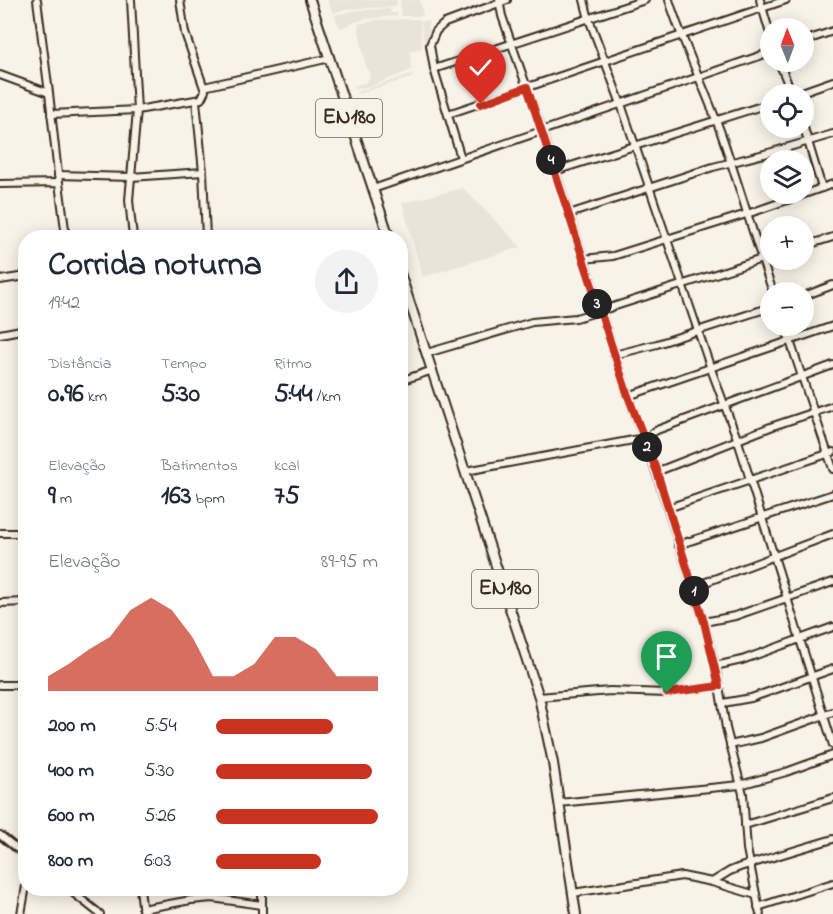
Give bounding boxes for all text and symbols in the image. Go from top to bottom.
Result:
north arrow [760,18,814,72]
map controls [760,18,814,336]
pin [455,42,506,104]
icon: check [464,51,497,84]
button: locate [760,84,814,138]
road number: EN180 [316,99,382,137]
pin: 4 [536,145,566,175]
text: 4 [548,148,554,172]
button: layers [760,150,814,204]
button: + [760,216,814,270]
text: Corrida noturna [48,242,262,290]
button: share [315,250,378,313]
button: − [760,282,814,336]
text: 19:42 [48,289,80,318]
pin: 3 [582,289,612,319]
text: 3 [594,292,600,316]
text: Distância [48,352,111,376]
text: Tempo [161,352,207,376]
text: Ritmo [274,352,312,376]
text: 0.96 [48,376,84,414]
text: 5:30 [161,376,200,414]
text: 5:44 [274,376,313,414]
text: km [84,385,107,409]
text: /km [313,385,341,409]
pin: 2 [632,432,662,462]
text: 2 [643,435,651,459]
text: Elevação [48,454,106,478]
text: Batimentos [161,454,238,478]
text: kcal [274,454,299,478]
text: 9 [48,478,56,516]
text: 163 [161,478,191,516]
text: 75 [274,478,300,516]
text: m [56,487,72,511]
text: bpm [191,487,225,511]
text: Elevação [48,548,120,577]
text: 89–95 m [321,548,378,577]
road number: EN180 [472,570,538,608]
pin: 1 [679,576,709,606]
text: 1 [691,579,697,603]
pin [641,631,692,693]
icon: arrive [650,640,683,673]
text: 200 m [48,712,96,741]
text: 5:54 [144,712,177,741]
text: 400 m [48,757,94,786]
text: 5:30 [144,757,174,786]
text: 600 m [48,802,95,831]
text: 5:26 [144,802,176,831]
text: 800 m [48,847,93,876]
text: 6:03 [144,847,171,876]

